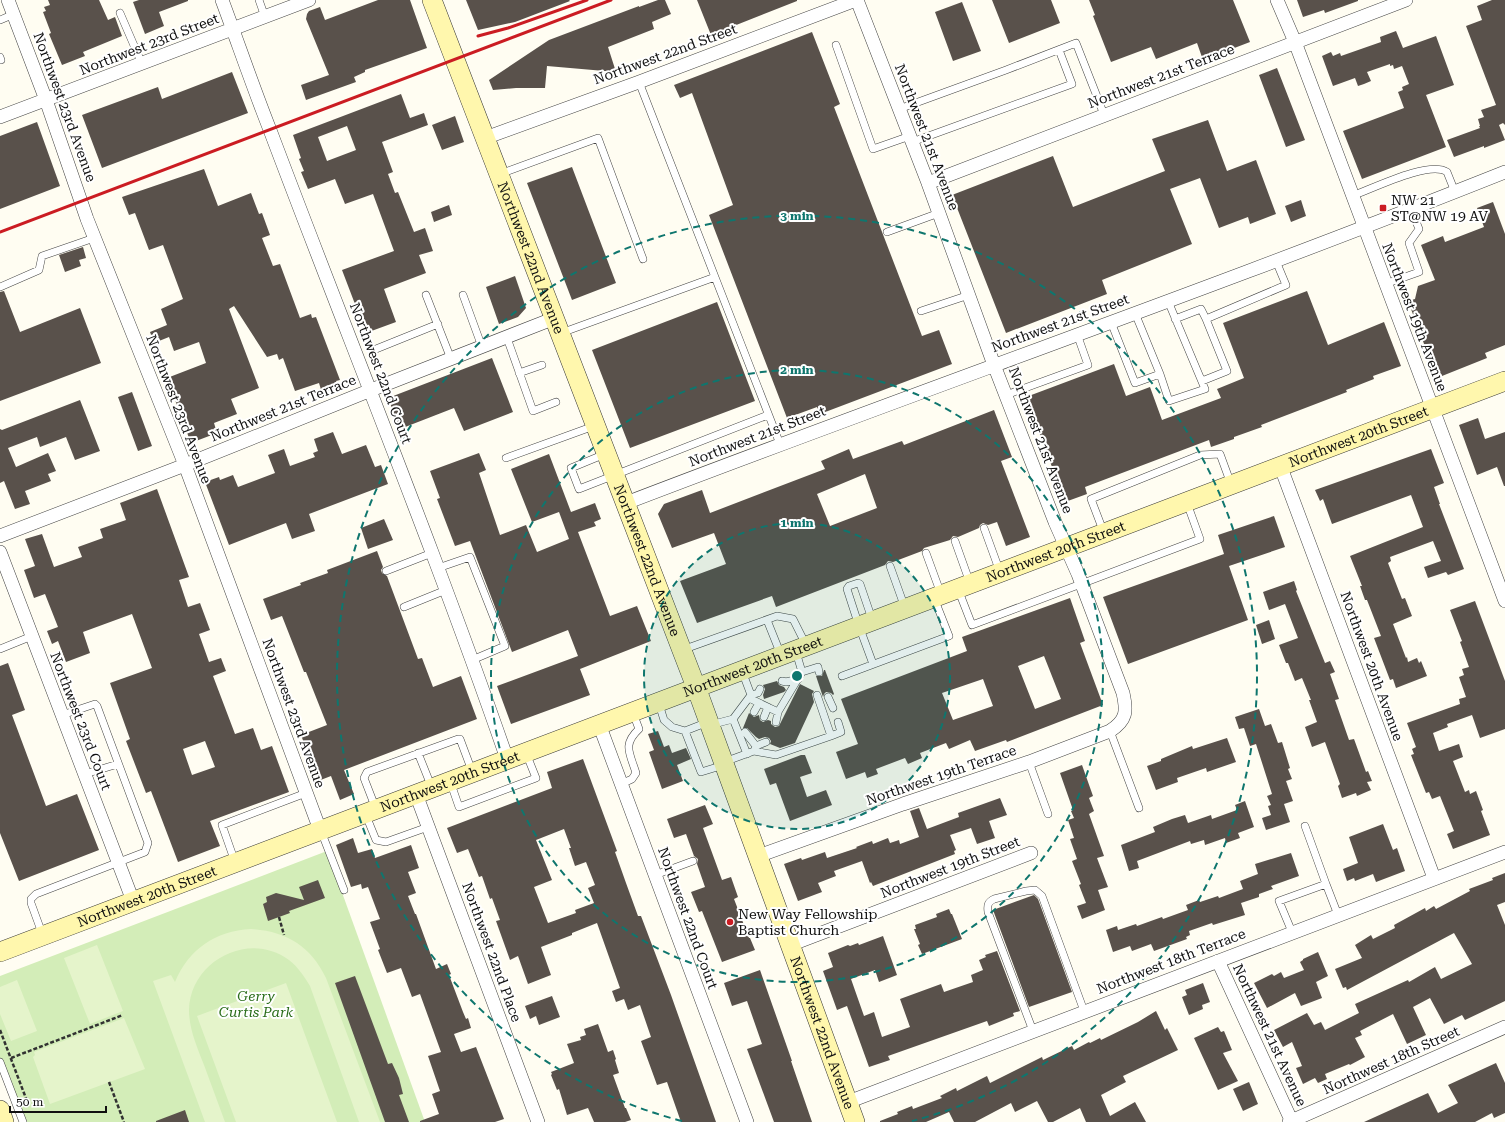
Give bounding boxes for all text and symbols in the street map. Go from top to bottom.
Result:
street label: Northwest 23rd Street [77,10,221,78]
street label: Northwest 22nd Street [591,21,739,87]
street label: Northwest 23rd Avenue [30,30,100,184]
street label: Northwest 21st Terrace [1085,41,1237,111]
street label: Northwest 21st Avenue [892,62,962,213]
street label: Northwest 22nd Avenue [495,179,568,336]
place label: NW 21 ST@NW 19 AV [1391,192,1488,224]
marker: NW 21 ST@NW 19 AV [1378,203,1388,213]
text: 3 min [780,209,814,223]
street label: Northwest 19th Avenue [1379,240,1451,394]
street label: Northwest 21st Street [989,291,1131,355]
street label: Northwest 22nd Court [347,300,415,446]
street label: Northwest 23rd Avenue [143,332,215,486]
text: 2 min [780,363,814,377]
street label: Northwest 21st Avenue [1006,365,1076,516]
street label: Northwest 21st Terrace [208,371,358,445]
street label: Northwest 21st Street [686,402,828,470]
street label: Northwest 20th Street [1287,403,1431,470]
street label: Northwest 22nd Avenue [611,482,684,639]
text: 1 min [780,516,814,530]
street label: Northwest 20th Street [984,518,1128,585]
street label: Northwest 20th Avenue [1337,589,1407,743]
street label: Northwest 20th Street [681,633,825,700]
street label: Northwest 23rd Avenue [259,636,329,790]
street label: Northwest 23rd Court [47,650,115,792]
centre of rings [790,669,804,683]
street label: Northwest 19th Terrace [864,742,1019,808]
street label: Northwest 20th Street [378,748,522,815]
street label: Northwest 19th Street [878,833,1022,901]
street label: Northwest 22nd Court [655,845,721,991]
street label: Northwest 20th Street [75,863,219,930]
street label: Northwest 22nd Place [459,880,525,1024]
place label: New Way Fellowship Baptist Church [738,906,878,938]
marker: New Way Fellowship Baptist Church [725,917,735,927]
street label: Northwest 18th Terrace [1094,925,1248,997]
street label: Northwest 22nd Avenue [787,954,858,1112]
street label: Northwest 21st Avenue [1230,961,1310,1109]
park label: Gerry Curtis Park [219,988,294,1020]
street label: Northwest 18th Street [1320,1023,1462,1097]
scale bar [10,1088,106,1114]
text: 50 m [16,1095,43,1109]

